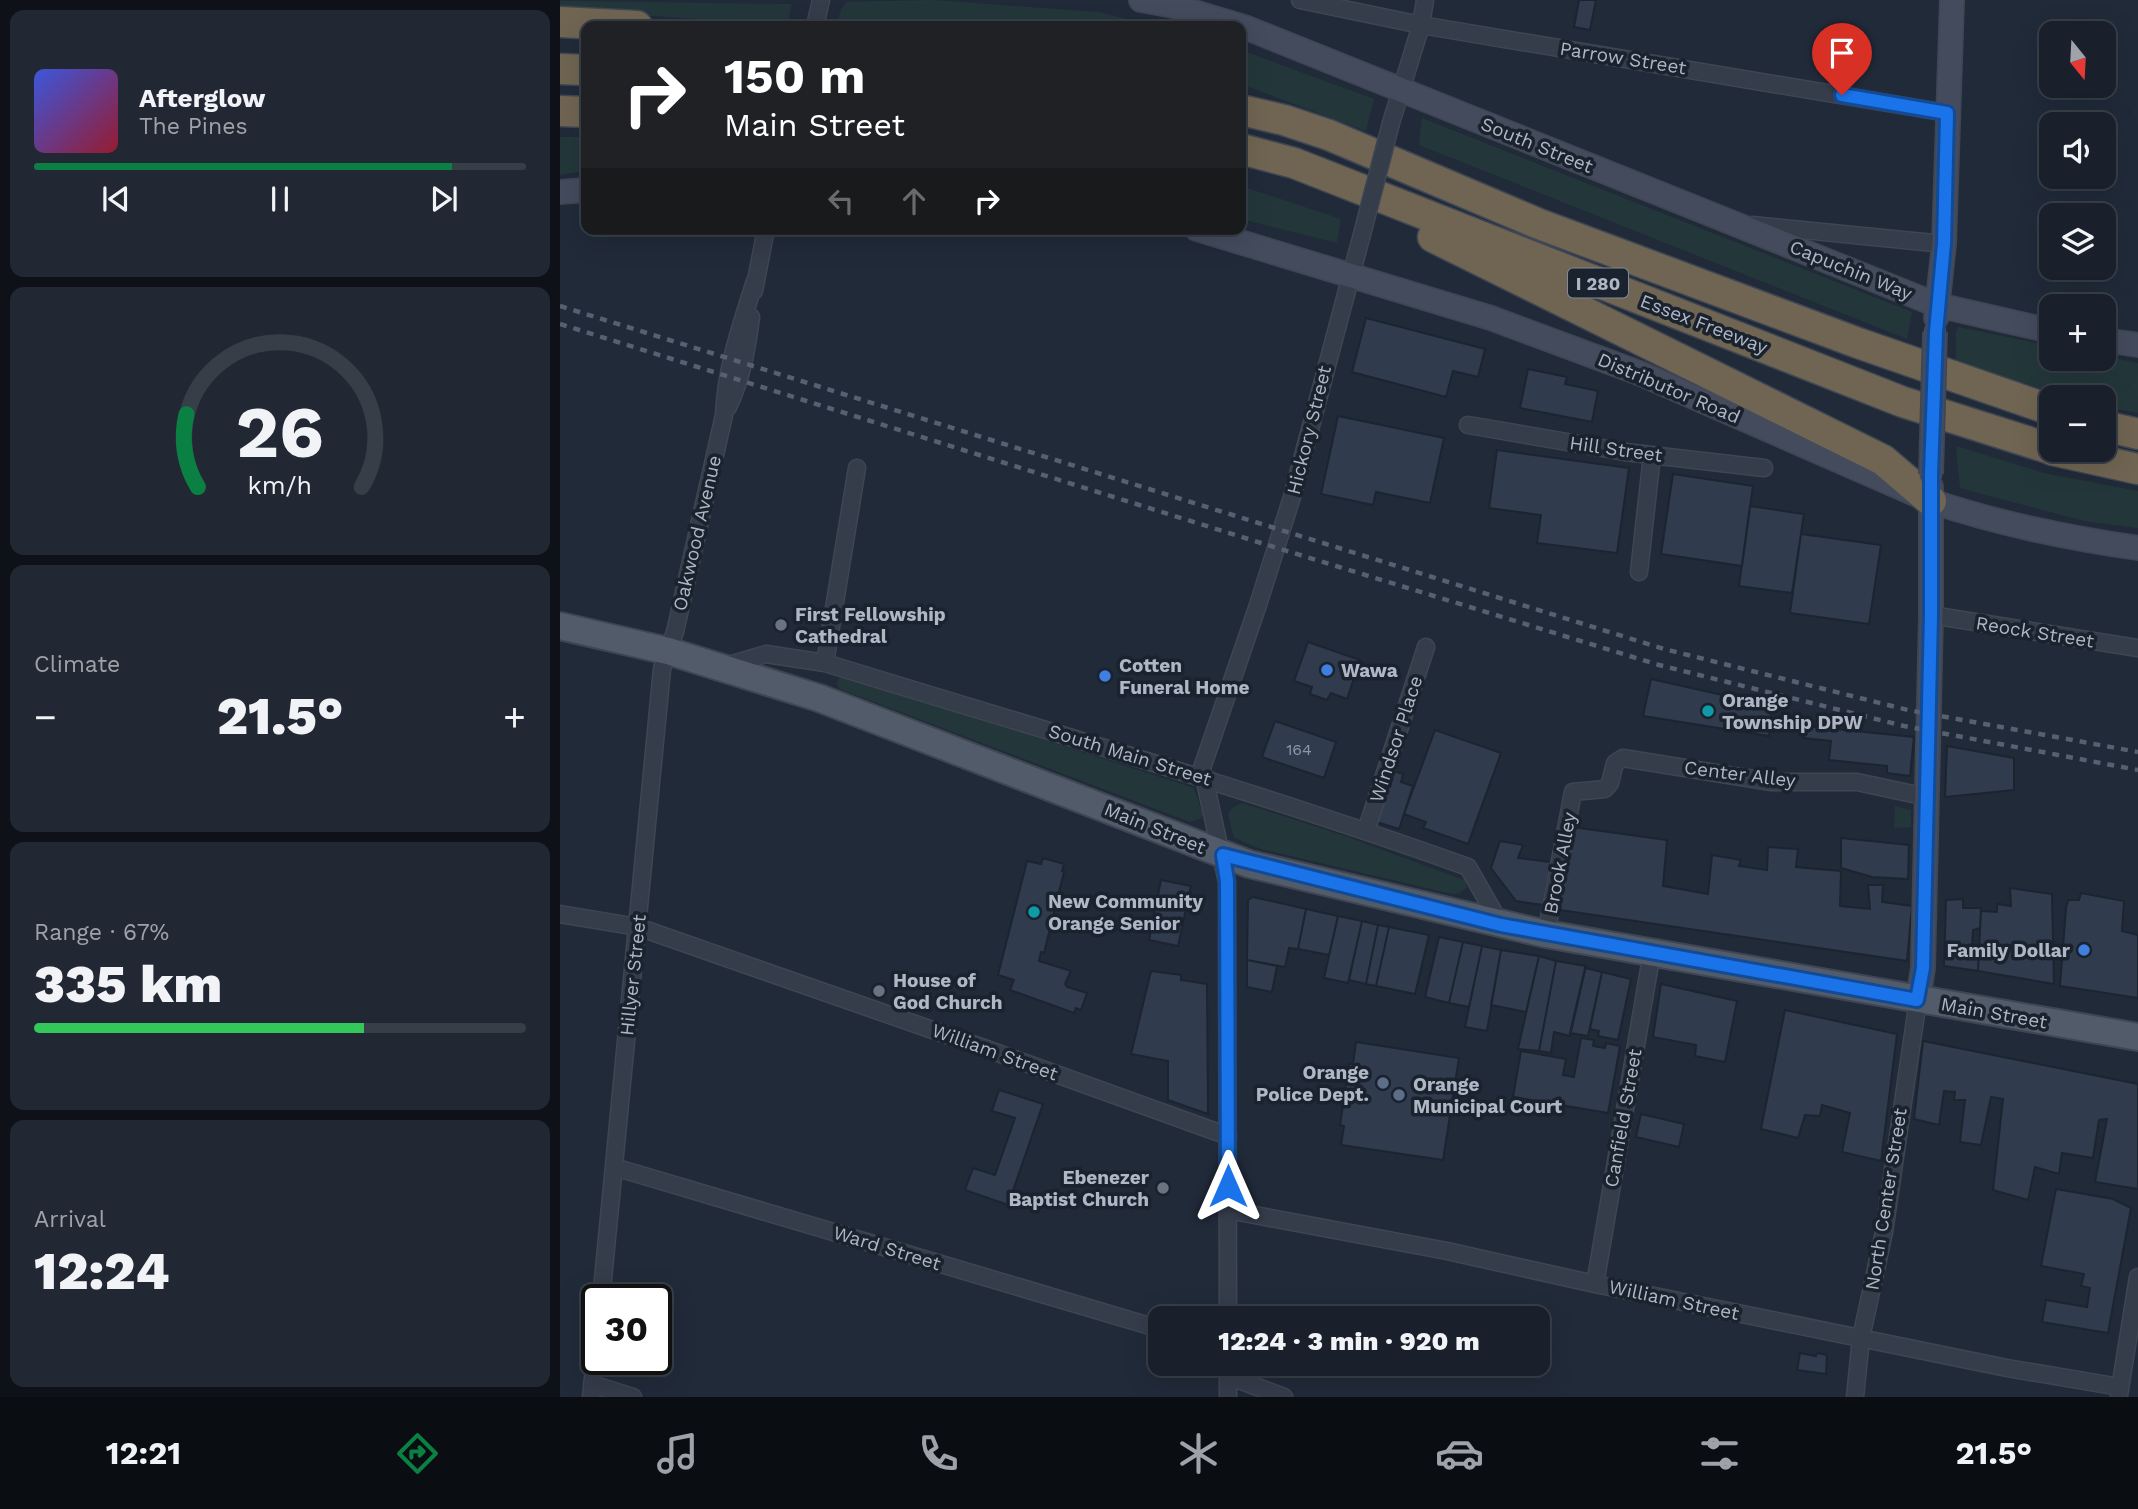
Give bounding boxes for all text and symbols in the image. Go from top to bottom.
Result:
north arrow [2039,21,2116,98]
map controls [2039,21,2116,462]
pin [1812,23,1872,95]
icon: arrive [1823,34,1861,72]
street label: Parrow Street [1558,37,1688,79]
text: 150 m [724,47,865,105]
icon: right [609,49,700,140]
text: Afterglow [139,83,265,113]
text: Main Street [724,106,905,144]
street label: South Street [1478,112,1596,178]
button: sound [2039,112,2116,189]
text: The Pines [139,113,248,140]
icon: previous [97,180,135,218]
icon: pause [261,180,299,218]
icon: next [425,180,463,218]
icon: left [822,182,860,220]
icon: ahead [895,182,933,220]
icon: right [968,182,1006,220]
button: layers [2039,203,2116,280]
street label: Capuchin Way [1786,235,1916,305]
road number: I 280 [1568,268,1628,298]
street label: Essex Freeway [1637,289,1771,359]
button: + [2039,294,2116,371]
street label: Distributor Road [1594,348,1744,428]
street label: Hickory Street [1282,363,1336,497]
button: − [2039,385,2116,462]
text: 26 [236,390,324,476]
street label: Hill Street [1568,431,1664,467]
street label: Oakwood Avenue [668,453,726,613]
text: km/h [248,471,312,500]
place label: First Fellowship Cathedral [795,603,946,648]
street label: Reock Street [1974,611,2096,653]
marker: First Fellowship Cathedral [773,617,789,633]
text: Climate [34,651,120,678]
place label: Cotten Funeral Home [1119,654,1250,699]
place label: Wawa [1341,659,1398,682]
marker: Wawa [1319,662,1335,678]
marker: Cotten Funeral Home [1097,668,1113,684]
street label: Windsor Place [1365,673,1427,805]
text: 21.5° [217,686,343,747]
place label: Orange Township DPW [1722,689,1863,734]
text: − [34,695,57,739]
text: + [503,695,526,739]
marker: Orange Township DPW [1700,703,1716,719]
street label: South Main Street [1046,719,1214,791]
house number: 164 [1286,740,1312,759]
street label: Center Alley [1683,756,1797,792]
street label: Main Street [1101,797,1209,859]
street label: Brook Alley [1539,810,1581,916]
place label: New Community Orange Senior [1048,890,1203,935]
marker: New Community Orange Senior [1026,904,1042,920]
street label: Hillyer Street [615,913,651,1037]
text: Range · 67% [34,919,169,946]
place label: Family Dollar [1946,939,2071,962]
marker: Family Dollar [2076,942,2092,958]
text: 335 km [34,954,222,1015]
place label: House of God Church [893,969,1003,1014]
marker: House of God Church [871,983,887,999]
street label: Main Street [1939,992,2049,1034]
street label: William Street [929,1019,1061,1085]
street label: Canfield Street [1599,1047,1647,1189]
place label: Orange Police Dept. [1256,1061,1369,1106]
place label: Orange Municipal Court [1413,1073,1563,1118]
marker: Orange Police Dept. [1375,1075,1391,1091]
marker: Orange Municipal Court [1391,1087,1407,1103]
street label: North Center Street [1860,1106,1912,1292]
position arrow [1191,1149,1265,1223]
place label: Ebenezer Baptist Church [1008,1166,1150,1211]
marker: Ebenezer Baptist Church [1155,1180,1171,1196]
text: Arrival [34,1206,106,1233]
street label: Ward Street [830,1221,944,1275]
text: 12:24 [34,1241,169,1302]
street label: William Street [1607,1275,1741,1325]
speed limit sign: 30 [581,1284,672,1375]
text: 12:24 · 3 min · 920 m [1218,1326,1480,1356]
icon: directions [393,1429,442,1478]
icon: music [653,1429,702,1478]
icon: phone [914,1429,963,1478]
icon: climate [1174,1429,1223,1478]
icon: car [1435,1429,1484,1478]
icon: filters [1695,1429,1744,1478]
text: 12:21 [106,1434,181,1472]
text: 21.5° [1956,1434,2032,1472]

